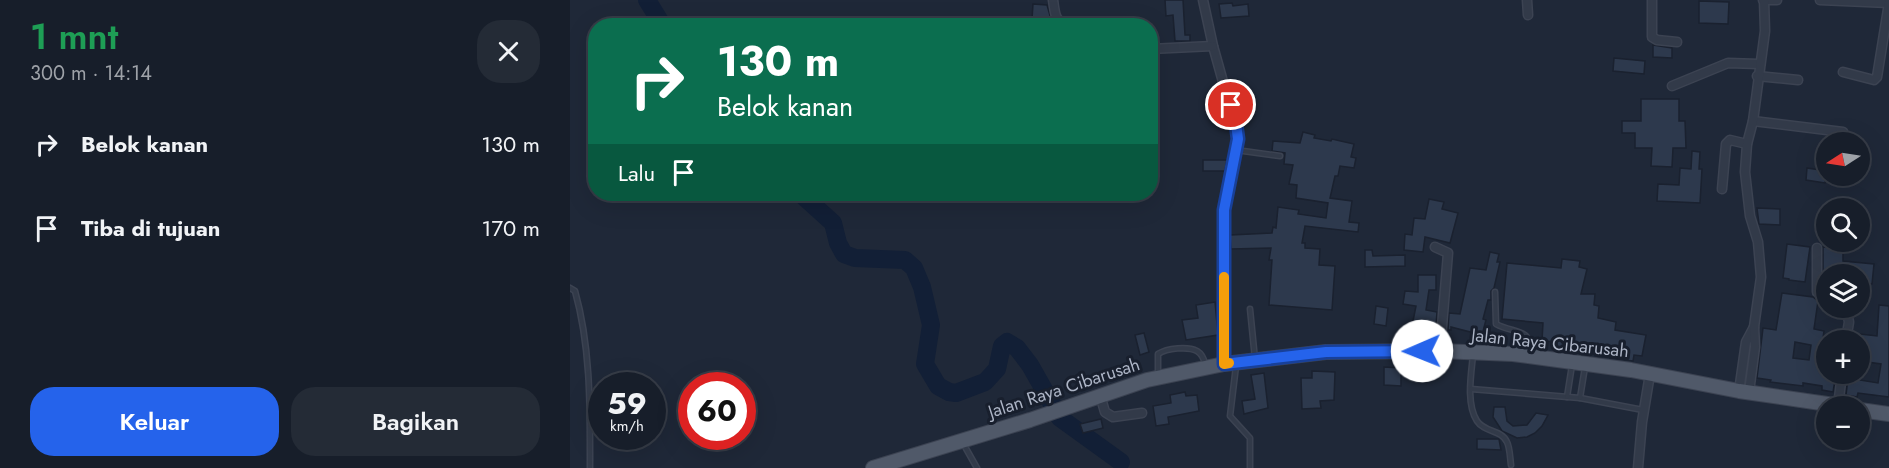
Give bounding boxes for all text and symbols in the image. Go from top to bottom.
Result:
text: 1 mnt [30,10,118,62]
button: close [477,20,540,83]
text: 130 m [717,31,839,92]
icon: right [618,42,696,120]
text: 300 m · 14:14 [30,59,152,88]
pin [1205,79,1256,130]
text: Belok kanan [717,87,853,126]
icon: arrive [1214,88,1247,121]
icon: right [30,128,63,161]
text: Belok kanan [81,128,208,160]
text: 130 m [481,128,540,160]
north arrow [1816,132,1870,186]
map controls [1816,132,1870,450]
icon: arrive [667,156,700,189]
text: Lalu [618,157,655,189]
button: search [1816,198,1870,252]
icon: arrive [30,212,63,245]
text: Tiba di tujuan [81,212,220,244]
text: 170 m [482,212,540,244]
button: layers [1816,264,1870,318]
position arrow [1390,319,1454,383]
street label: Jalan Raya Cibarusah [1468,322,1630,364]
button: + [1816,330,1870,384]
street label: Jalan Raya Cibarusah [983,351,1143,425]
speed limit sign: 60 [678,372,756,450]
text: 59 [607,382,647,425]
button: Keluar [30,387,279,456]
button: Bagikan [291,387,540,456]
button: − [1816,396,1870,450]
text: km/h [610,415,644,437]

